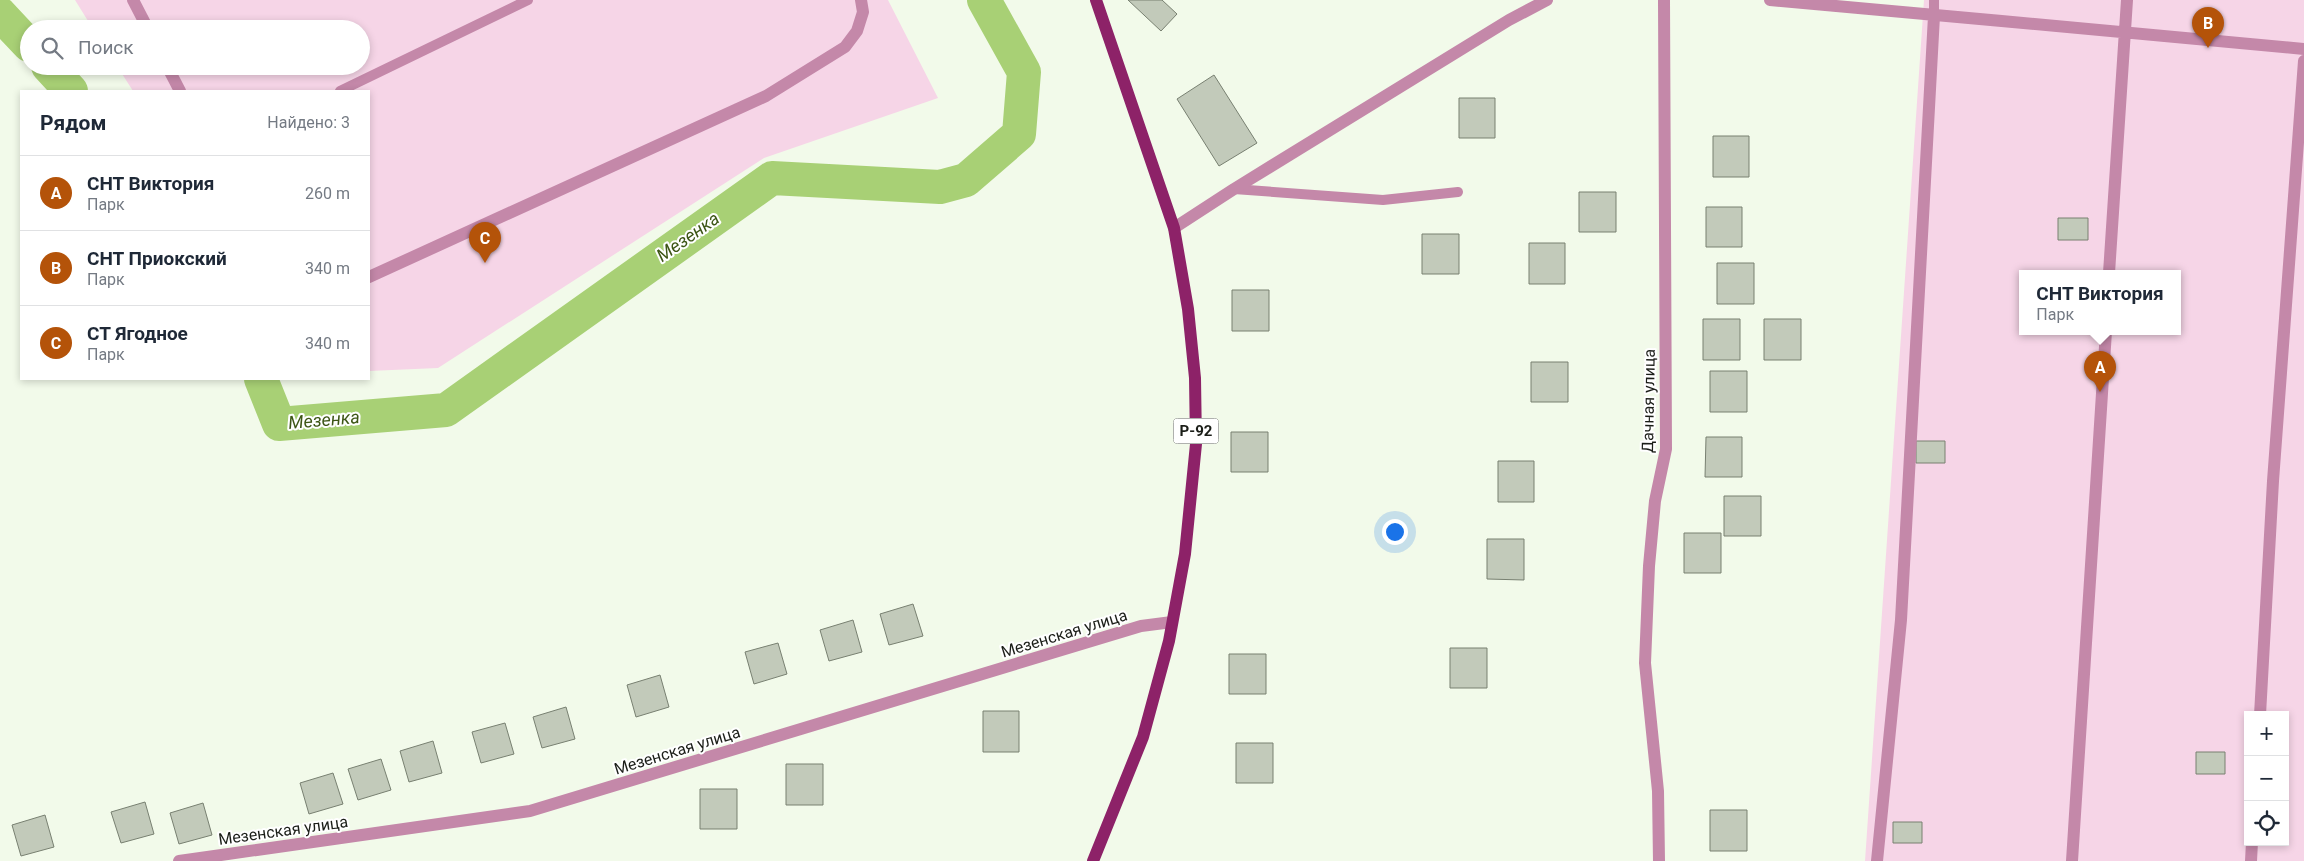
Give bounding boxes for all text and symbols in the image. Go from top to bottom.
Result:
pin: B [2192,7,2224,48]
search box [20,20,370,75]
icon: search [38,34,66,62]
text: Поиск [78,36,134,59]
text: Рядом [40,111,106,135]
text: Найдено: 3 [267,113,350,132]
text: СНТ Виктория [87,172,214,195]
text: A [51,184,61,203]
text: 260 m [305,184,350,203]
text: Парк [87,195,125,214]
water label: Мезенка [652,207,723,266]
pin: C [469,222,501,263]
text: СНТ Приокский [87,247,227,270]
text: B [51,259,61,278]
text: 340 m [305,259,350,278]
text: Парк [87,270,125,289]
popup [2019,270,2181,335]
text: СНТ Виктория [2036,282,2164,305]
text: Парк [2036,305,2074,324]
text: СТ Ягодное [87,322,188,345]
text: C [51,334,61,353]
text: 340 m [305,334,350,353]
text: Парк [87,345,125,364]
street label: Дачная улица [1638,349,1659,453]
pin: A [2084,351,2116,392]
water label: Мезенка [287,406,361,433]
road number: Р-92 [1174,418,1218,444]
your location [1382,519,1408,545]
street label: Мезенская улица [999,605,1129,662]
map controls [2244,711,2289,846]
button: + [2244,711,2289,756]
street label: Мезенская улица [612,722,742,779]
button: − [2244,756,2289,801]
button: locate [2244,801,2289,846]
street label: Мезенская улица [217,812,349,849]

